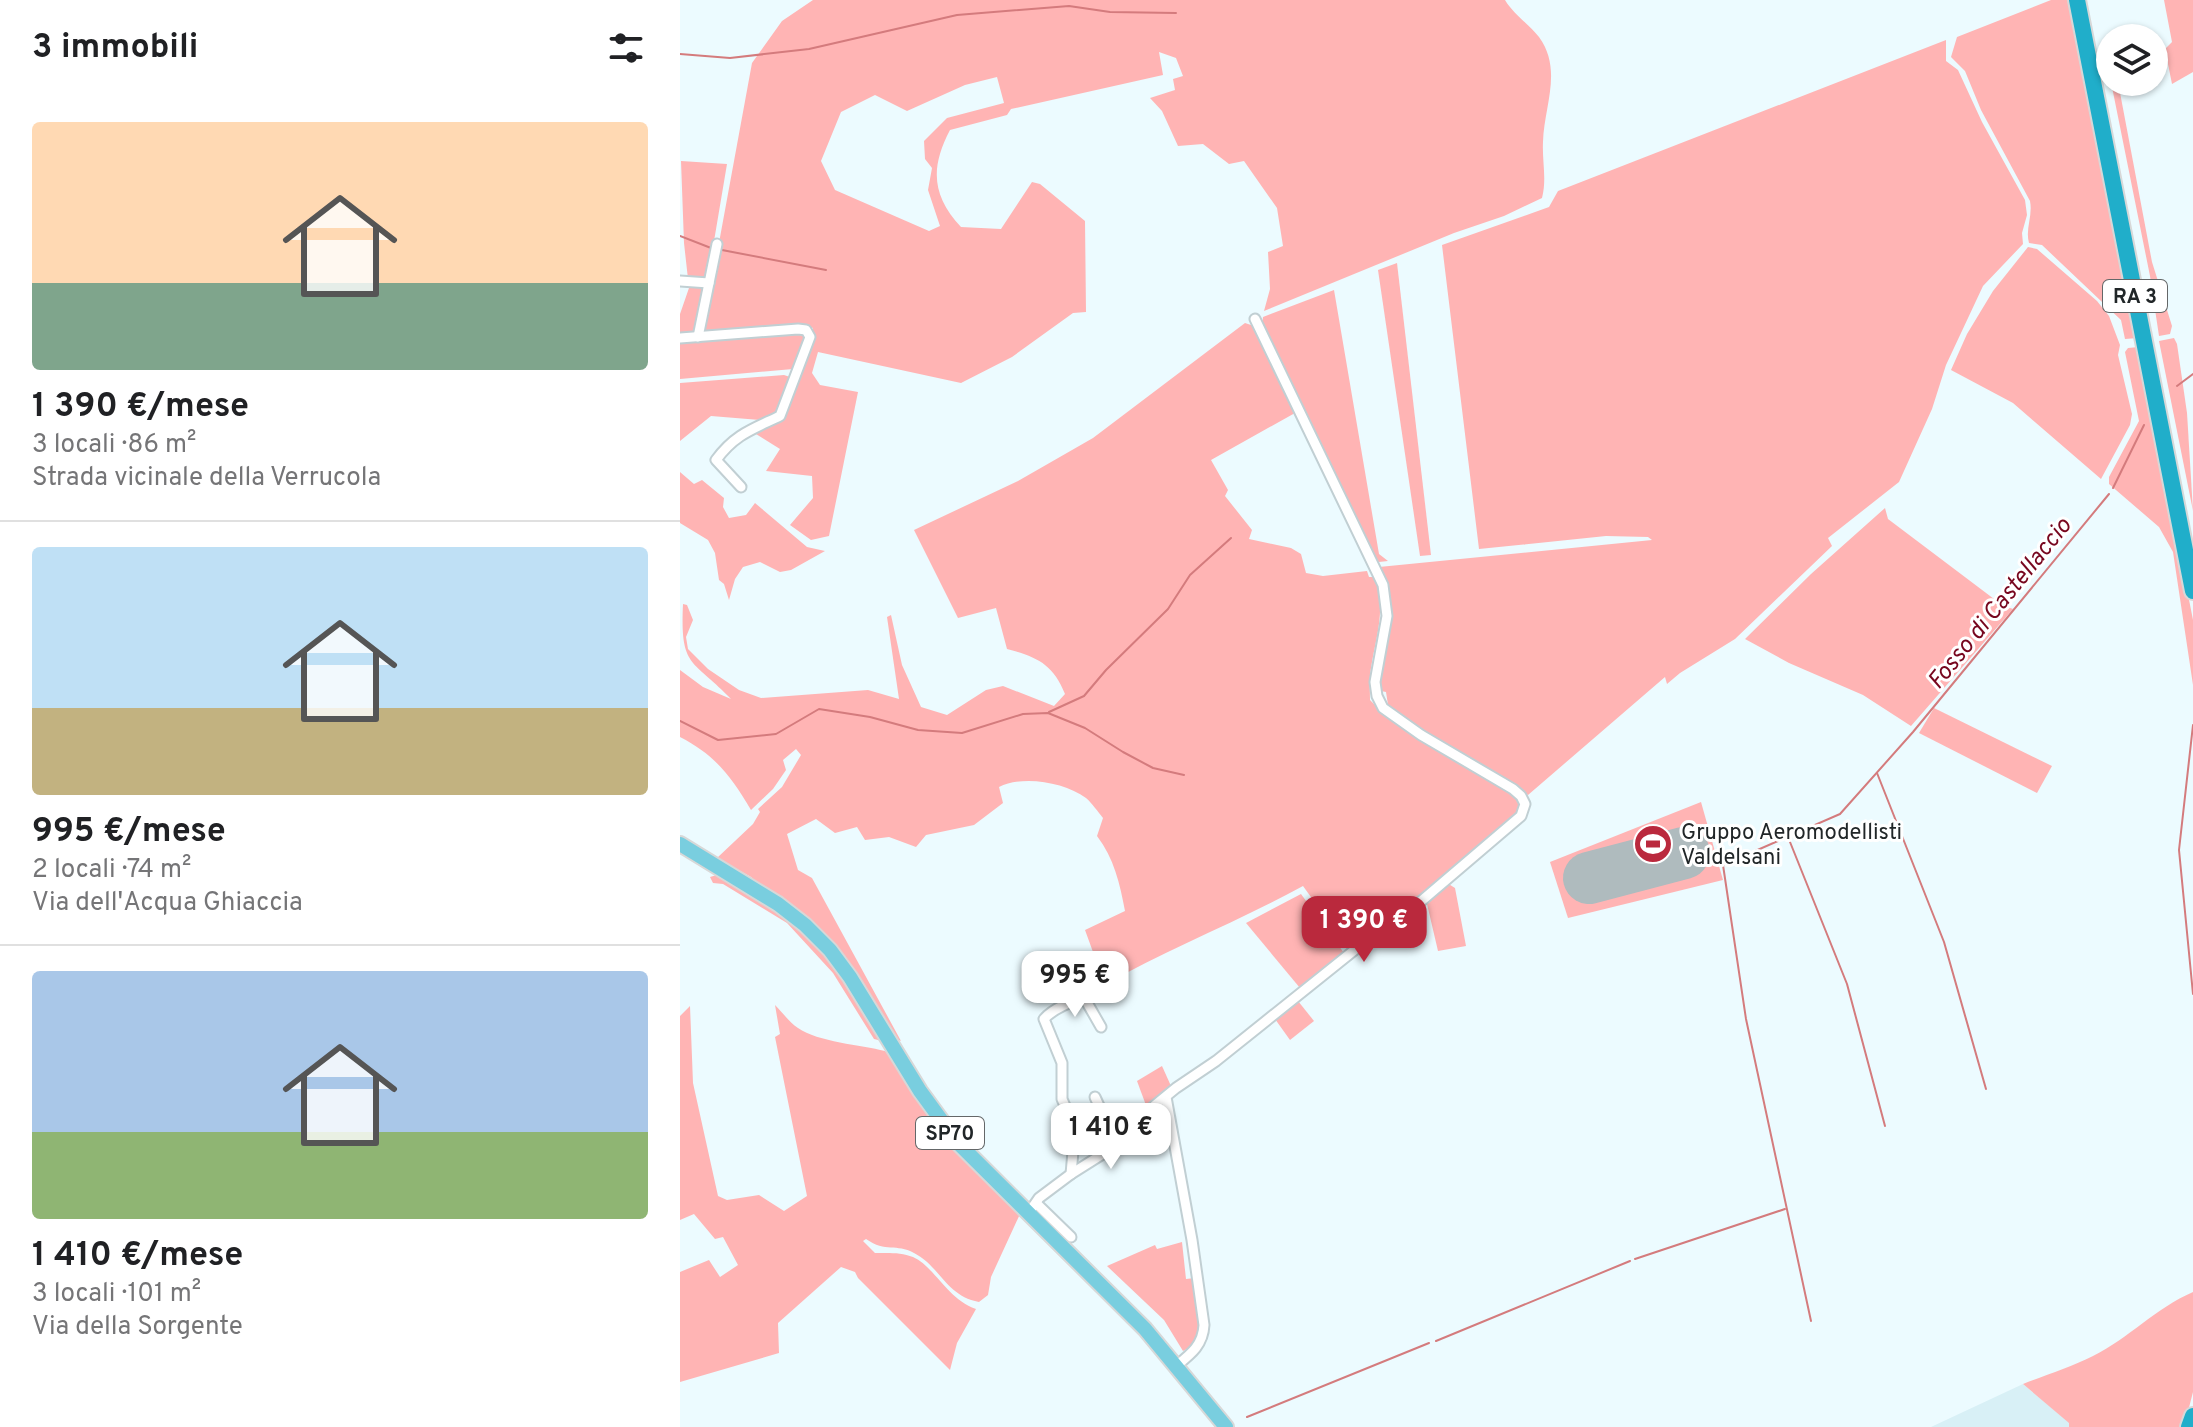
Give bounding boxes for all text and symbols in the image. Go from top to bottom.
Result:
map controls [2096,24,2168,96]
button: layers [2096,24,2168,96]
icon: filters [604,26,648,70]
text: 3 immobili [32,27,198,70]
icon: home [268,174,412,318]
road number: RA 3 [2103,280,2167,312]
text: 1 390 €/mese [32,386,249,429]
text: 3 locali · 86 m² [32,429,197,462]
text: Strada vicinale della Verrucola [32,462,381,495]
water label: Fosso di Castellaccio [1922,512,2079,696]
icon: home [268,599,412,743]
text: 995 €/mese [32,811,226,854]
place label: Gruppo Aeromodellisti Valdelsani [1681,820,1902,872]
sports icon: Gruppo Aeromodellisti Valdelsani [1632,823,1674,865]
text: 2 locali · 74 m² [32,854,191,887]
text: Via dell'Acqua Ghiaccia [32,887,303,920]
pin: 1 390 € [1290,896,1438,964]
text: 1 390 € [1320,905,1408,938]
pin: 995 € [1019,951,1131,1019]
text: 995 € [1040,960,1110,993]
icon: home [268,1023,412,1167]
pin: 1 410 € [1037,1103,1185,1171]
text: 1 410 € [1069,1112,1153,1145]
road number: SP70 [916,1117,984,1149]
text: 1 410 €/mese [32,1235,243,1278]
text: 3 locali · 101 m² [32,1278,201,1311]
text: Via della Sorgente [32,1311,243,1344]

